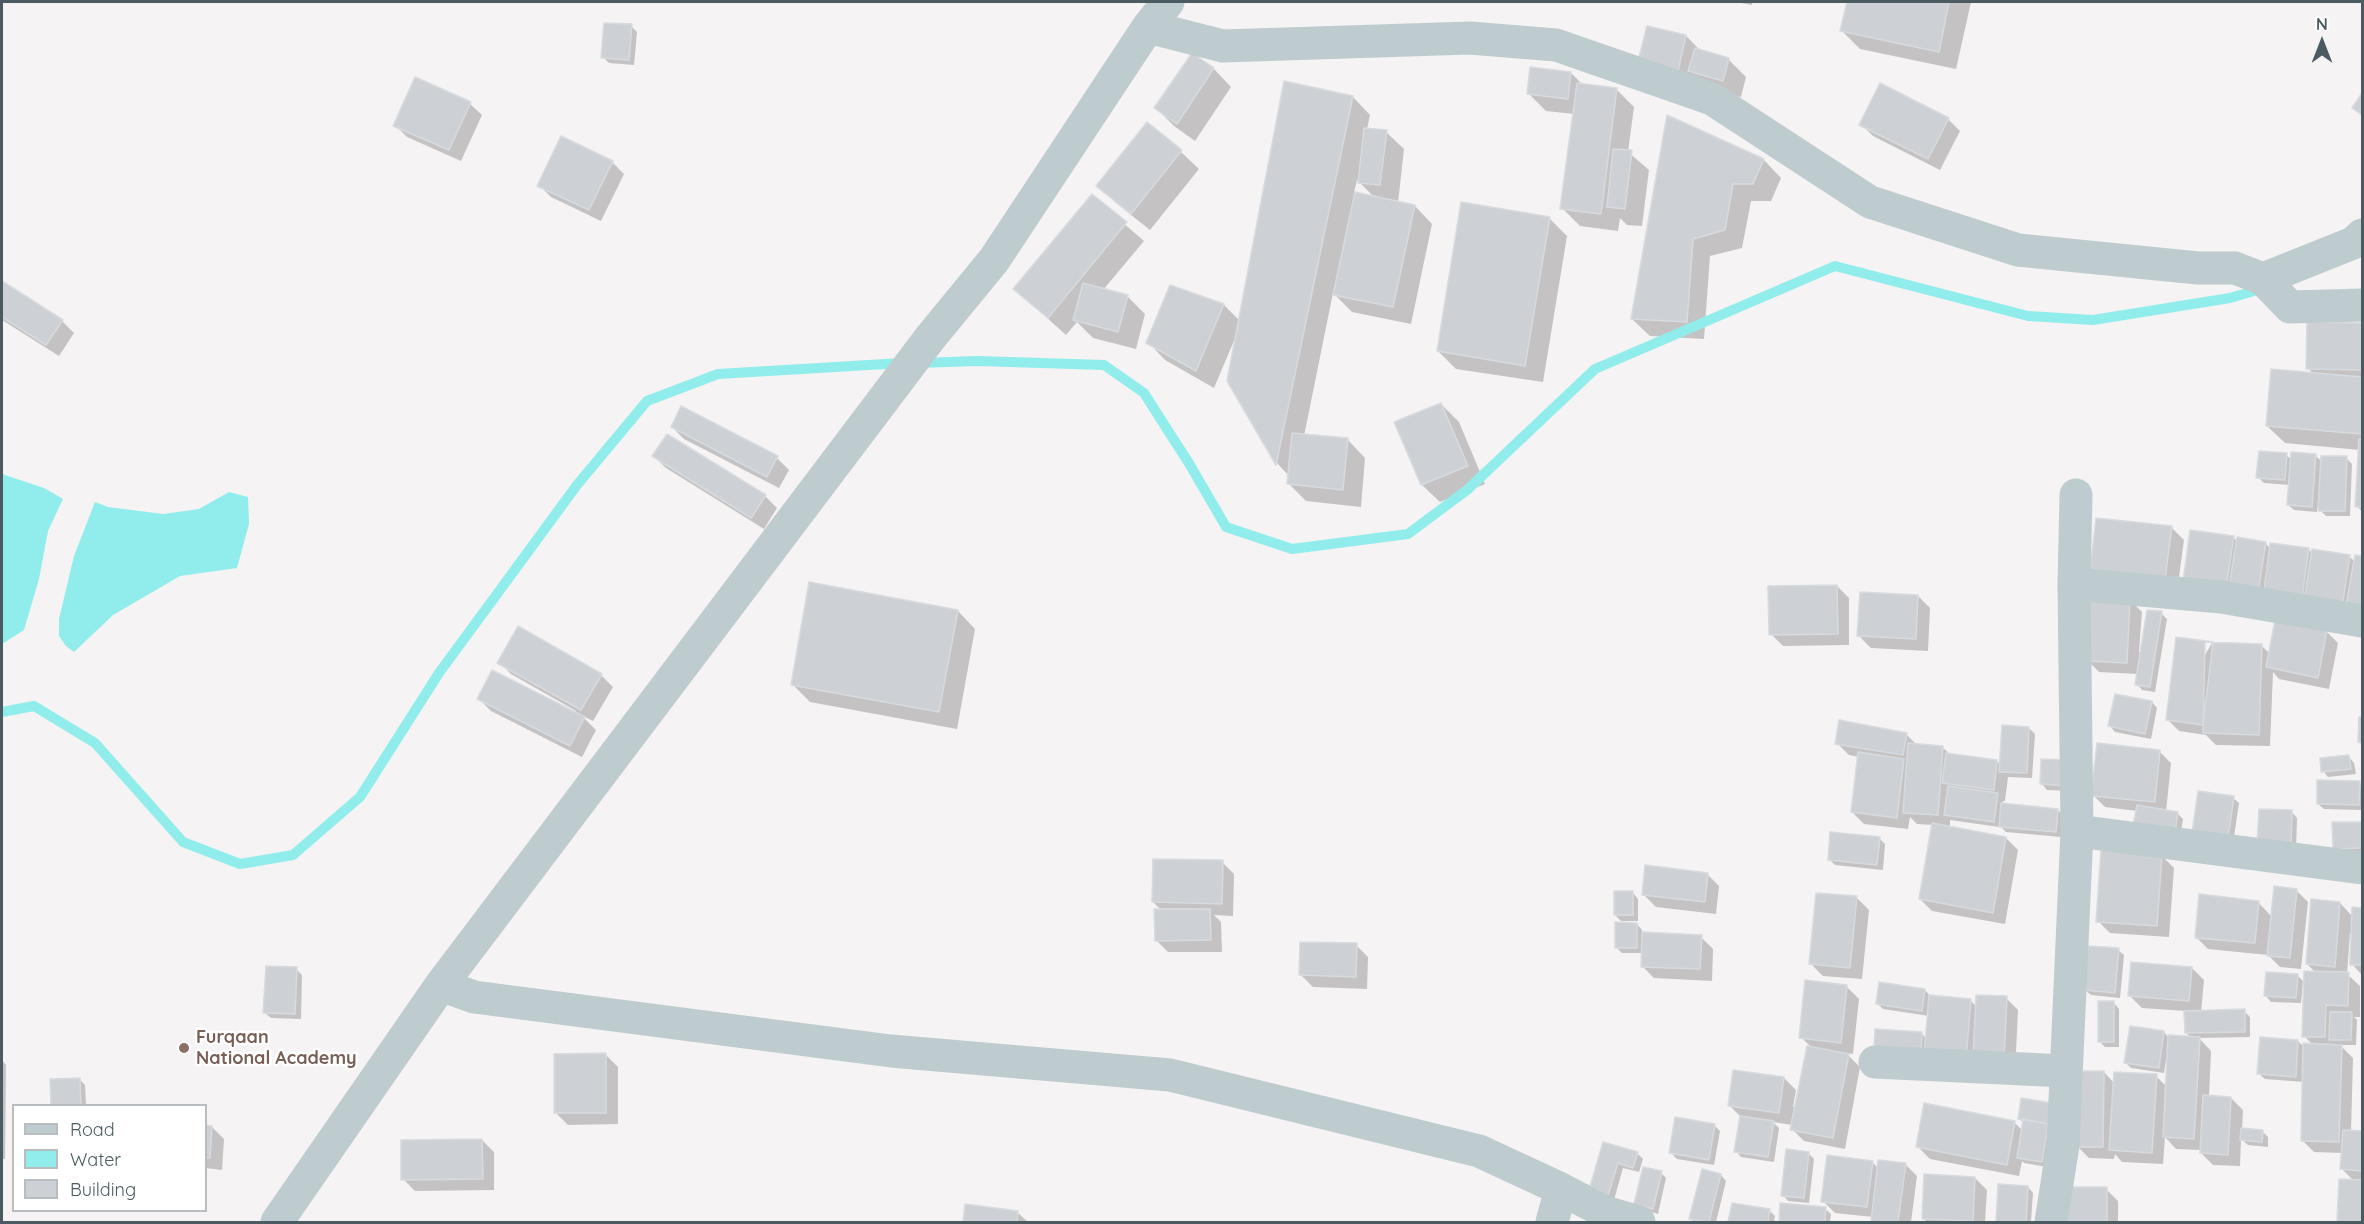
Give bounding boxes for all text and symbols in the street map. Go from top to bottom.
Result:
north arrow [2292,12,2352,72]
text: N [2316,14,2328,34]
place label: Furqaan National Academy [196,1027,356,1070]
marker: Furqaan National Academy [177,1041,191,1055]
legend [12,1104,207,1212]
text: Road [70,1118,115,1141]
text: Water [70,1148,121,1171]
text: Building [70,1178,136,1201]

